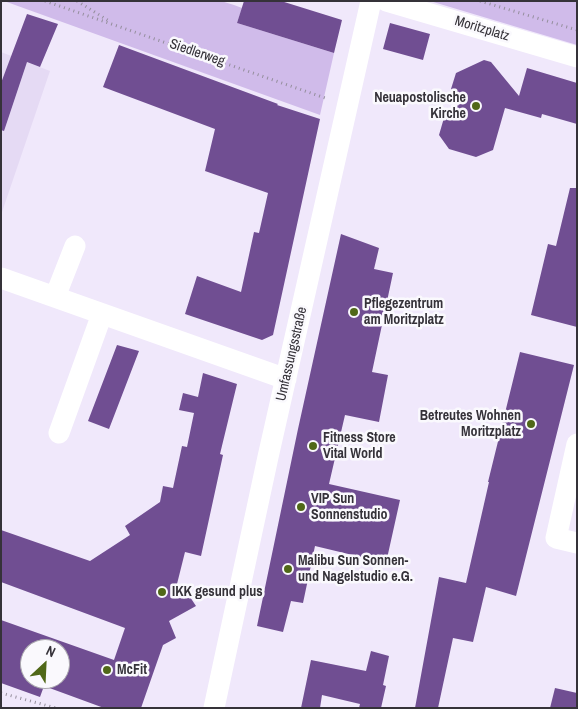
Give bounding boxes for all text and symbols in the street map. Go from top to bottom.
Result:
street label: Moritzplatz [453,13,511,45]
street label: Siedlerweg [167,36,227,70]
place label: Neuapostolische Kirche [374,90,466,122]
marker: Neuapostolische Kirche [470,100,482,112]
place label: Pflegezentrum am Moritzplatz [364,296,444,328]
street label: Umfassungsstraße [273,305,311,403]
marker: Pflegezentrum am Moritzplatz [348,306,360,318]
place label: Betreutes Wohnen Moritzplatz [420,408,521,441]
marker: Betreutes Wohnen Moritzplatz [525,418,537,430]
place label: Fitness Store Vital World [323,430,396,462]
marker: Fitness Store Vital World [307,440,319,452]
place label: VIP Sun Sonnenstudio [311,491,388,524]
marker: VIP Sun Sonnenstudio [295,501,307,513]
place label: Malibu Sun Sonnen- und Nagelstudio e.G. [298,553,413,586]
marker: Malibu Sun Sonnen- und Nagelstudio e.G. [282,563,294,575]
place label: IKK gesund plus [172,584,263,600]
marker: IKK gesund plus [156,586,168,598]
north arrow [20,639,70,689]
text: N [43,641,58,661]
place label: McFit [117,662,147,678]
marker: McFit [101,664,113,676]

